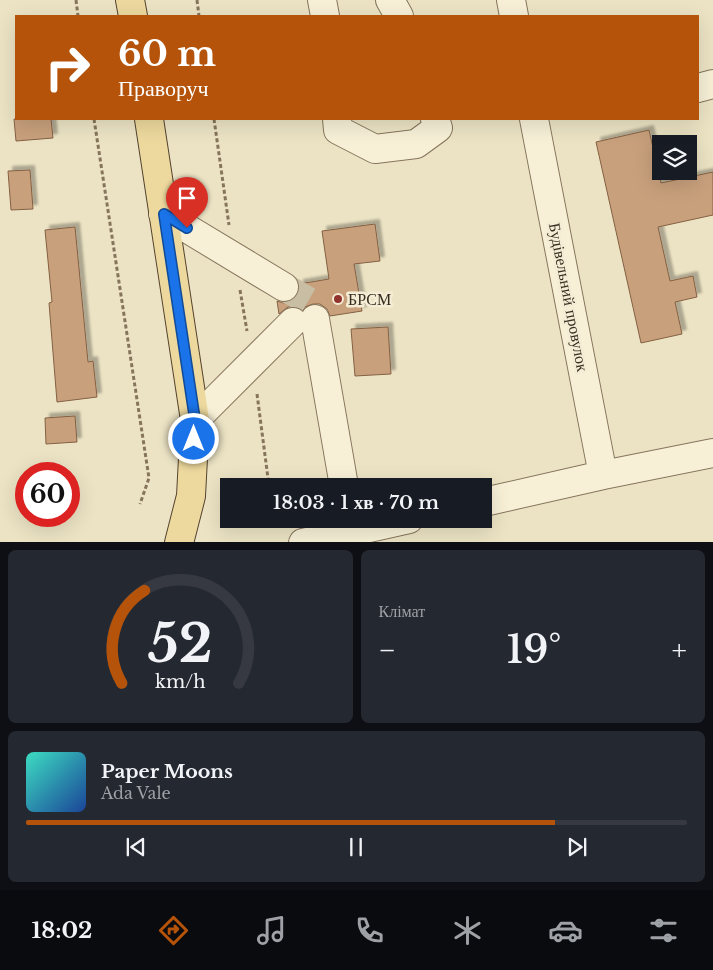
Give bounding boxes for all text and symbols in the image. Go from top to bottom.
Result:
text: 60 m [118,32,216,75]
icon: right [35,35,100,100]
text: Праворуч [118,75,209,102]
map controls [652,135,697,180]
button: layers [652,135,697,180]
pin [166,177,208,228]
icon: arrive [173,184,201,212]
street label: Будівельний провулок [545,221,593,373]
place label: БРСМ [348,289,391,309]
marker: БРСМ [332,293,344,305]
position arrow [167,412,219,464]
speed limit sign: 60 [15,462,80,527]
text: 18:03 · 1 хв · 70 m [273,491,439,514]
text: Клімат [379,601,425,621]
text: 52 [148,612,213,676]
text: 19° [507,626,561,673]
text: − [379,633,396,668]
text: + [672,633,687,668]
text: km/h [155,671,206,693]
text: Paper Moons [101,760,233,783]
text: Ada Vale [101,783,171,803]
icon: previous [122,833,150,861]
icon: pause [342,833,370,861]
icon: next [563,833,591,861]
icon: directions [156,913,191,948]
icon: music [254,913,289,948]
icon: phone [352,913,387,948]
icon: climate [450,913,485,948]
icon: car [548,913,583,948]
icon: filters [646,913,681,948]
text: 18:02 [32,917,92,944]

